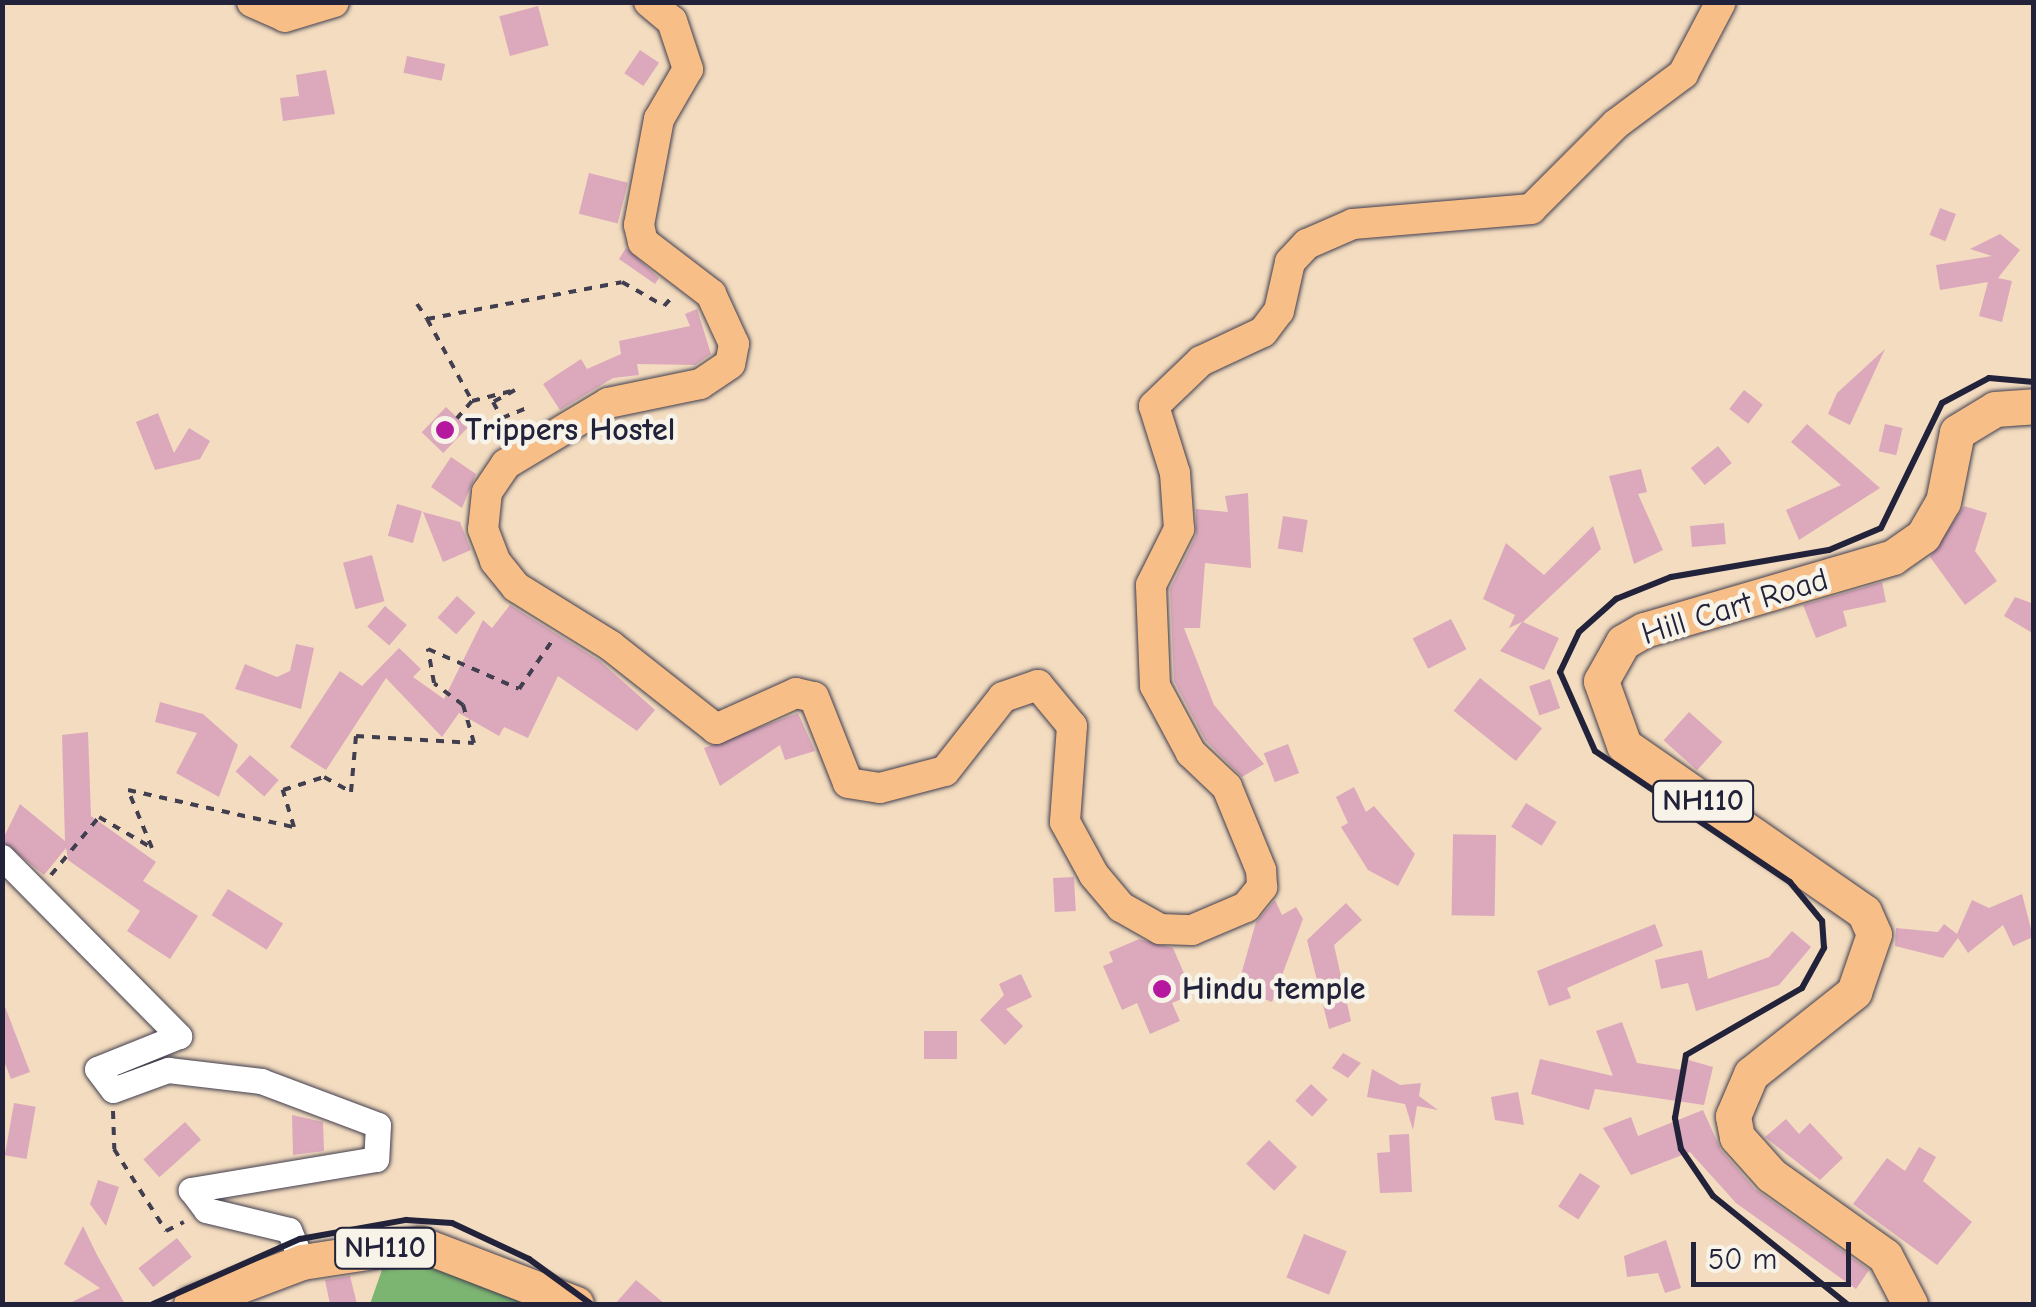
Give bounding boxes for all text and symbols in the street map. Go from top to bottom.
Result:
place label: Trippers Hostel [465,411,675,449]
marker: Trippers Hostel [434,419,456,441]
street label: Hill Cart Road [1637,560,1833,654]
road number: NH110 [1650,776,1756,826]
place label: Hindu temple [1182,970,1366,1008]
marker: Hindu temple [1151,978,1173,1000]
scale bar [1696,1222,1856,1284]
road number: NH110 [332,1223,438,1273]
text: 50 m [1708,1242,1777,1277]

